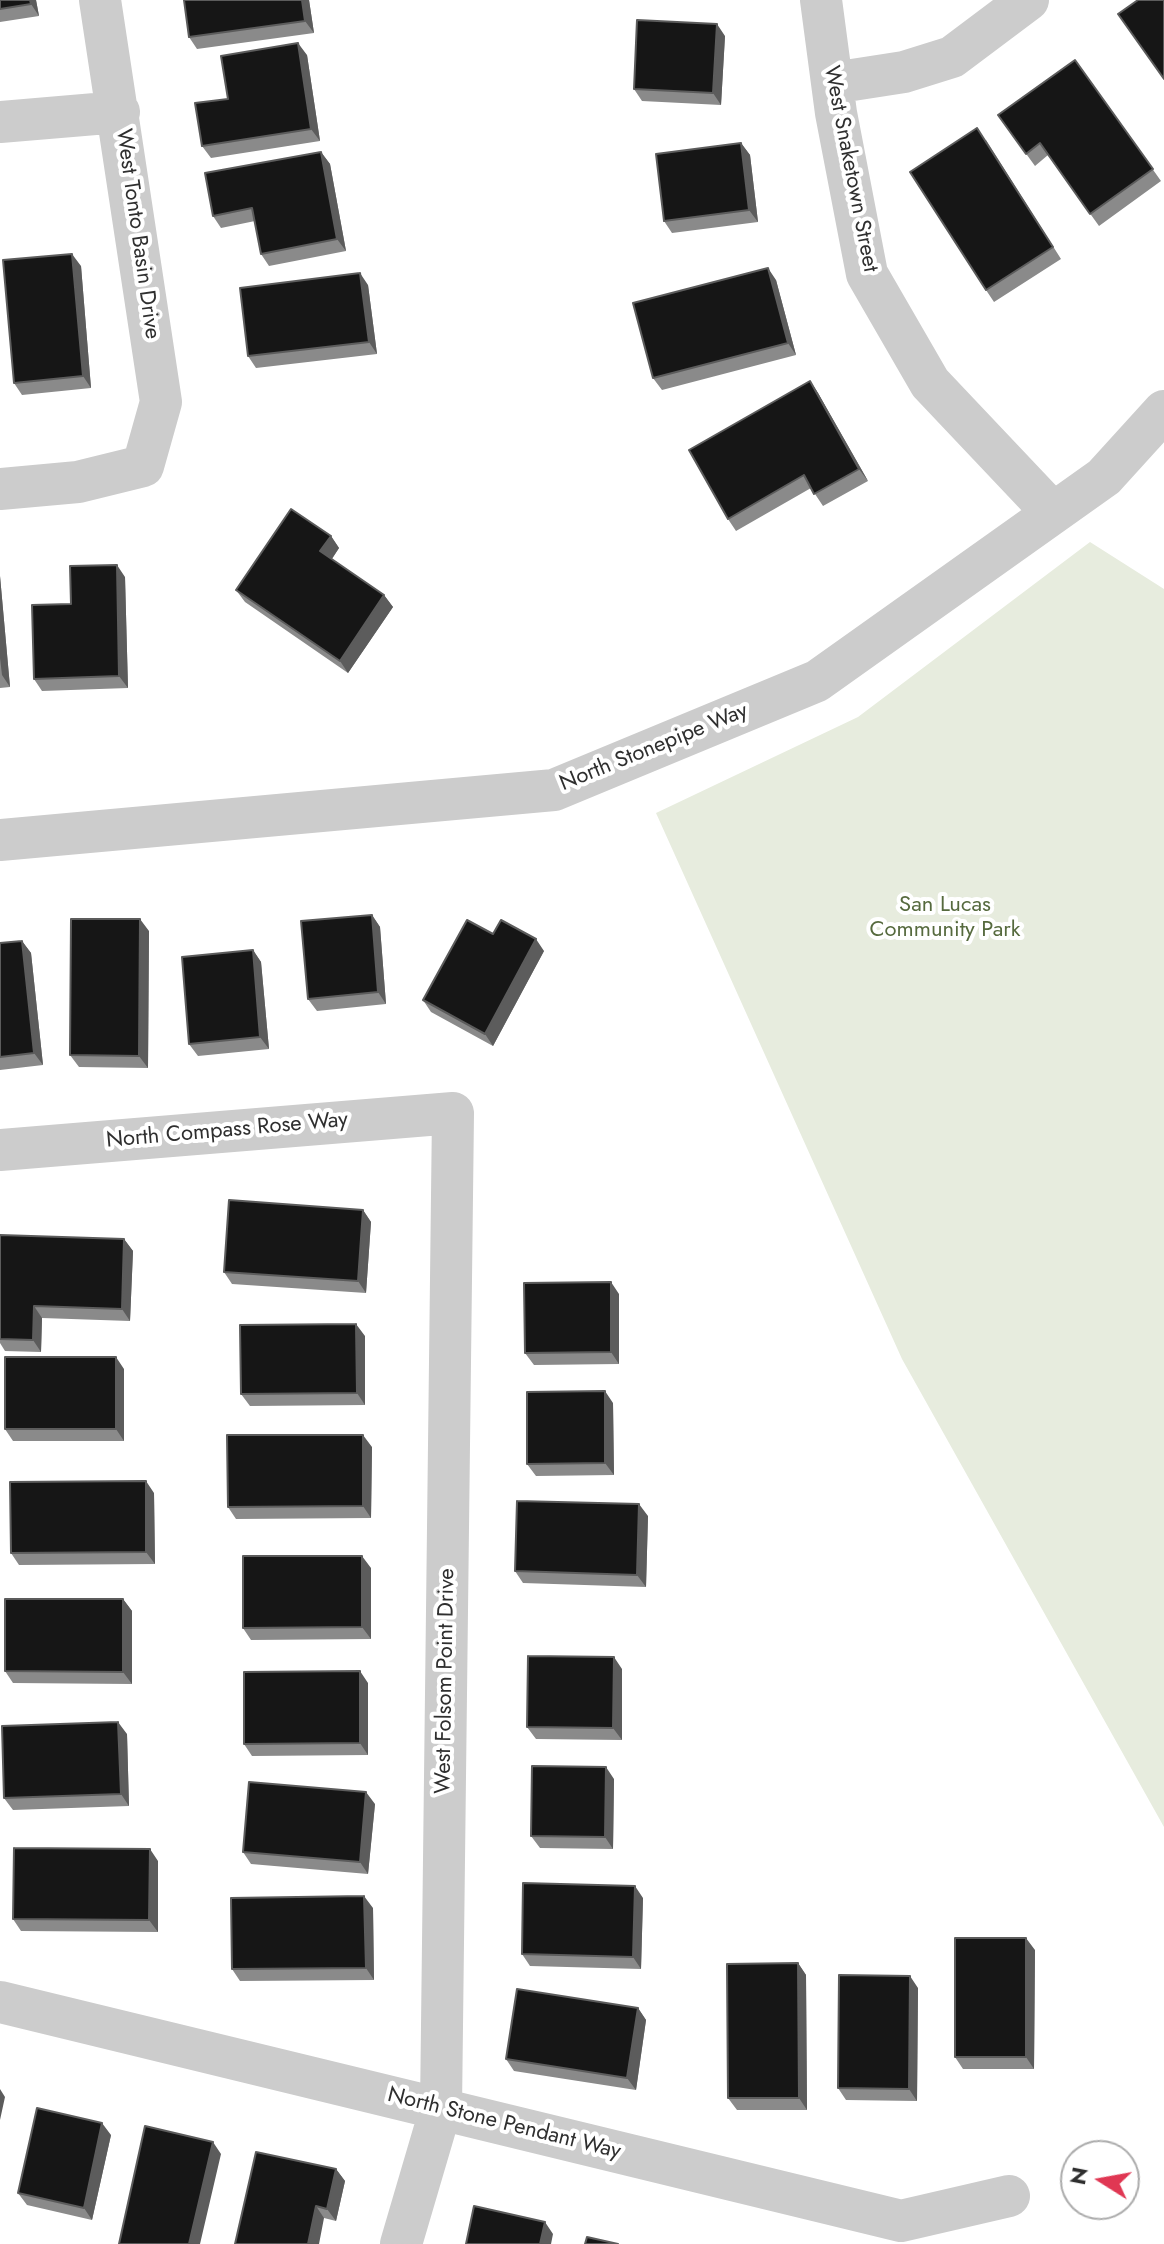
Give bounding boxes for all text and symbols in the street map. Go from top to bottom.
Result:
street label: West Snaketown Street [817,64,883,274]
street label: West Tonto Basin Drive [109,127,165,341]
street label: North Stonepipe Way [556,698,752,798]
park label: San Lucas Community Park [870,893,1020,944]
street label: North Compass Rose Way [105,1107,349,1155]
street label: West Folsom Point Drive [431,1568,461,1794]
street label: North Stone Pendant Way [385,2082,623,2166]
north arrow [1060,2140,1140,2220]
text: N [1061,2164,1096,2187]

